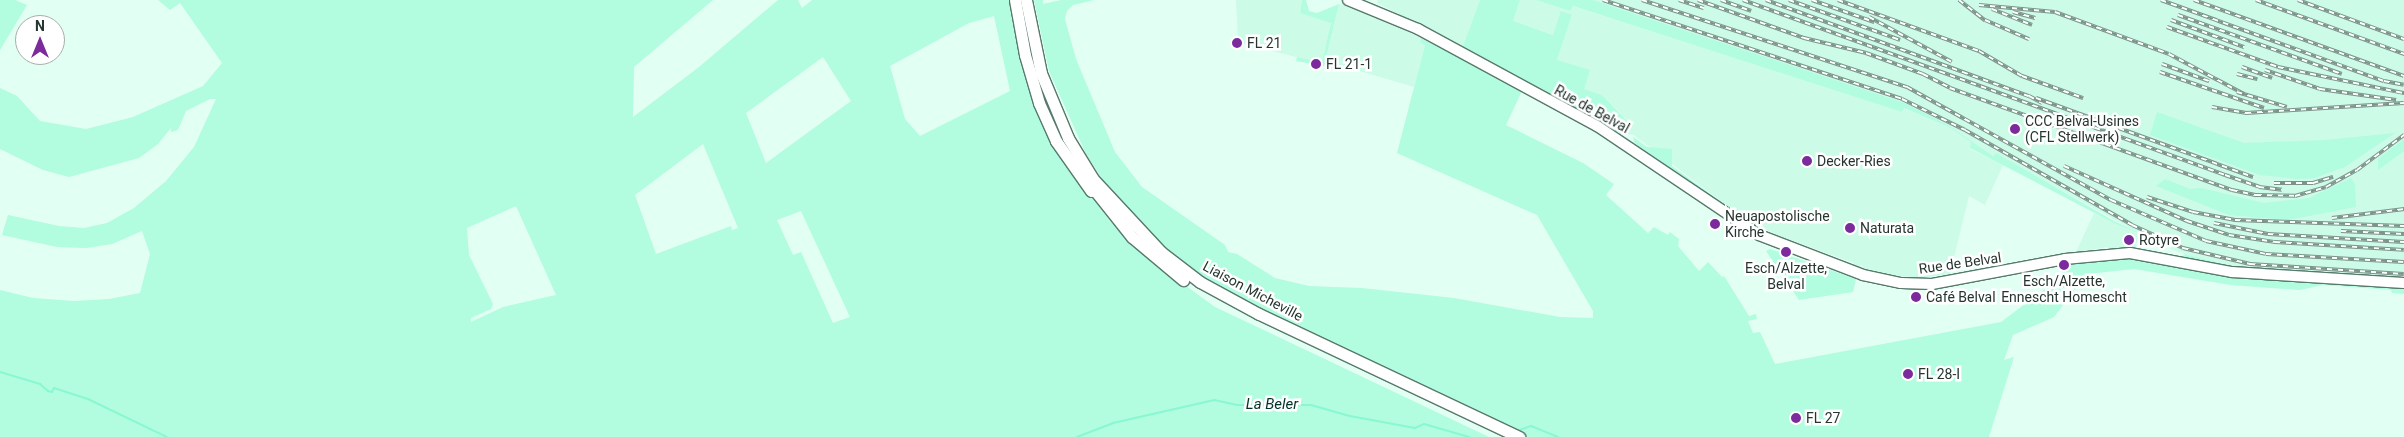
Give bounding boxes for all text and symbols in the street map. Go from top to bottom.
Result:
north arrow [15,15,65,65]
text: N [35,18,45,34]
place label: FL 21 [1247,35,1281,51]
marker: FL 21 [1231,37,1243,49]
place label: FL 21-1 [1326,56,1372,72]
marker: FL 21-1 [1310,58,1322,70]
street label: Rue de Belval [1552,81,1632,137]
place label: CCC Belval-Usines (CFL Stellwerk) [2025,113,2139,146]
marker: CCC Belval-Usines (CFL Stellwerk) [2009,123,2021,135]
place label: Decker-Ries [1817,153,1891,169]
marker: Decker-Ries [1801,155,1813,167]
place label: Neuapostolische Kirche [1725,208,1830,240]
marker: Neuapostolische Kirche [1709,218,1721,230]
place label: Naturata [1860,220,1914,236]
marker: Naturata [1844,222,1856,234]
place label: Rotyre [2139,232,2179,248]
marker: Rotyre [2123,234,2135,246]
marker: Esch/Alzette, Belval [1780,246,1792,258]
street label: Rue de Belval [1918,249,2002,277]
street label: Liaison Micheville [1200,258,1306,324]
marker: Esch/Alzette, Ennescht Homescht [2058,259,2070,271]
place label: Esch/Alzette, Belval [1745,260,1827,292]
place label: Esch/Alzette, Ennescht Homescht [2001,273,2127,306]
place label: Café Belval [1926,289,1996,305]
marker: Café Belval [1910,291,1922,303]
place label: FL 28-I [1918,366,1960,382]
marker: FL 28-I [1902,368,1914,380]
water label: La Beler [1246,396,1298,414]
place label: FL 27 [1806,410,1840,426]
marker: FL 27 [1790,412,1802,424]

